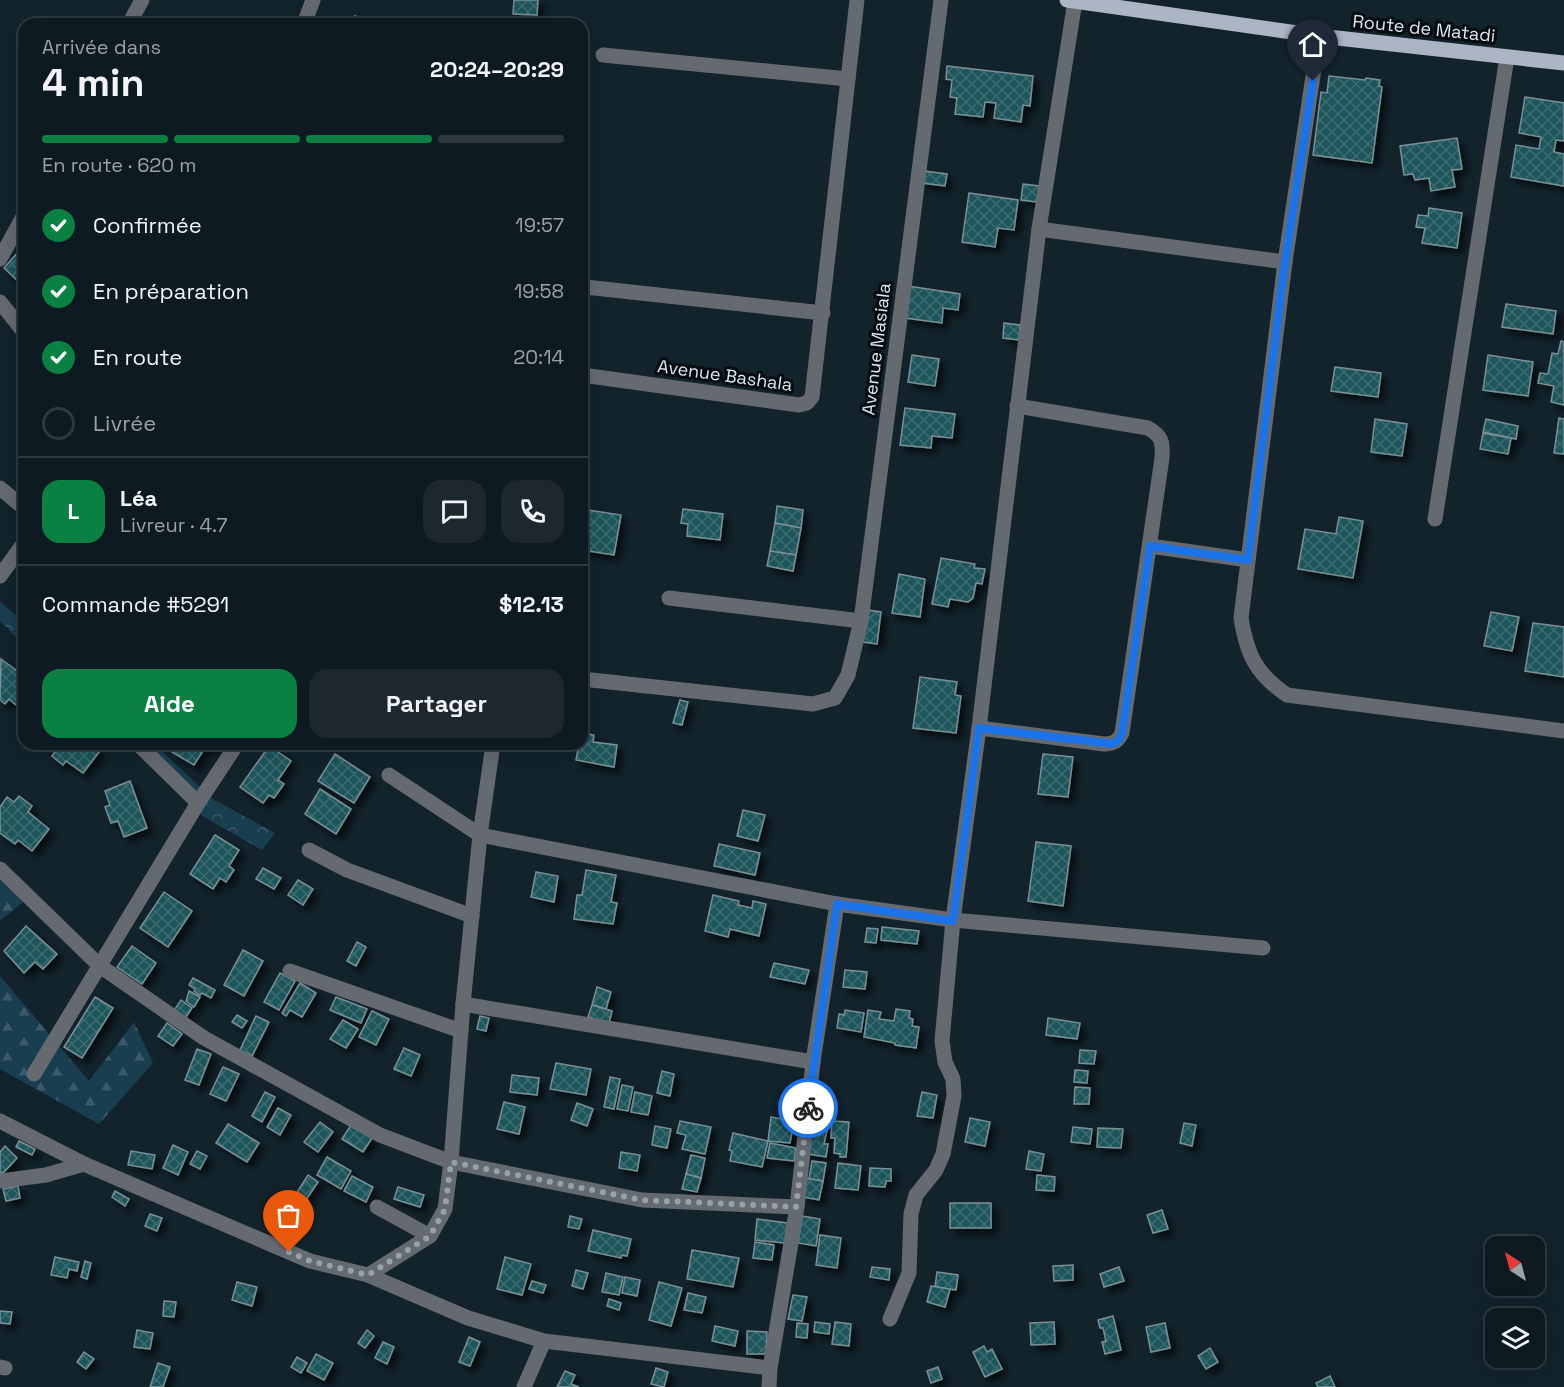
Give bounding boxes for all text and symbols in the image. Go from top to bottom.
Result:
street label: Route de Matadi [1352,9,1496,47]
pin [1287,19,1338,81]
icon: home [1296,28,1329,61]
text: Arrivée dans [42,34,161,60]
text: 20:24–20:29 [430,55,564,83]
text: 4 min [42,58,144,107]
text: En route · 620 m [42,152,197,178]
icon: check [42,209,75,242]
text: Confirmée [93,211,202,239]
text: 19:57 [515,212,564,238]
icon: check [42,275,75,308]
text: En préparation [93,277,249,305]
text: 19:58 [514,278,564,304]
street label: Avenue Masiala [856,282,896,416]
icon: check [42,341,75,374]
text: En route [93,343,182,371]
text: 20:14 [513,344,564,370]
street label: Avenue Bashala [656,354,794,396]
text: Livrée [93,409,156,437]
button: chat [423,480,486,543]
button: phone [501,480,564,543]
text: Léa [120,484,157,512]
text: L [68,497,79,525]
text: Livreur · 4.7 [120,512,228,538]
text: Commande #5291 [42,590,229,618]
text: $12.13 [499,590,564,618]
button: Aide [42,669,297,738]
button: Partager [309,669,564,738]
courier [778,1078,838,1138]
icon: bike [792,1092,825,1125]
pin [263,1190,314,1252]
icon: bag [272,1199,305,1232]
north arrow [1485,1236,1545,1296]
map controls [1485,1236,1545,1368]
button: layers [1485,1308,1545,1368]

